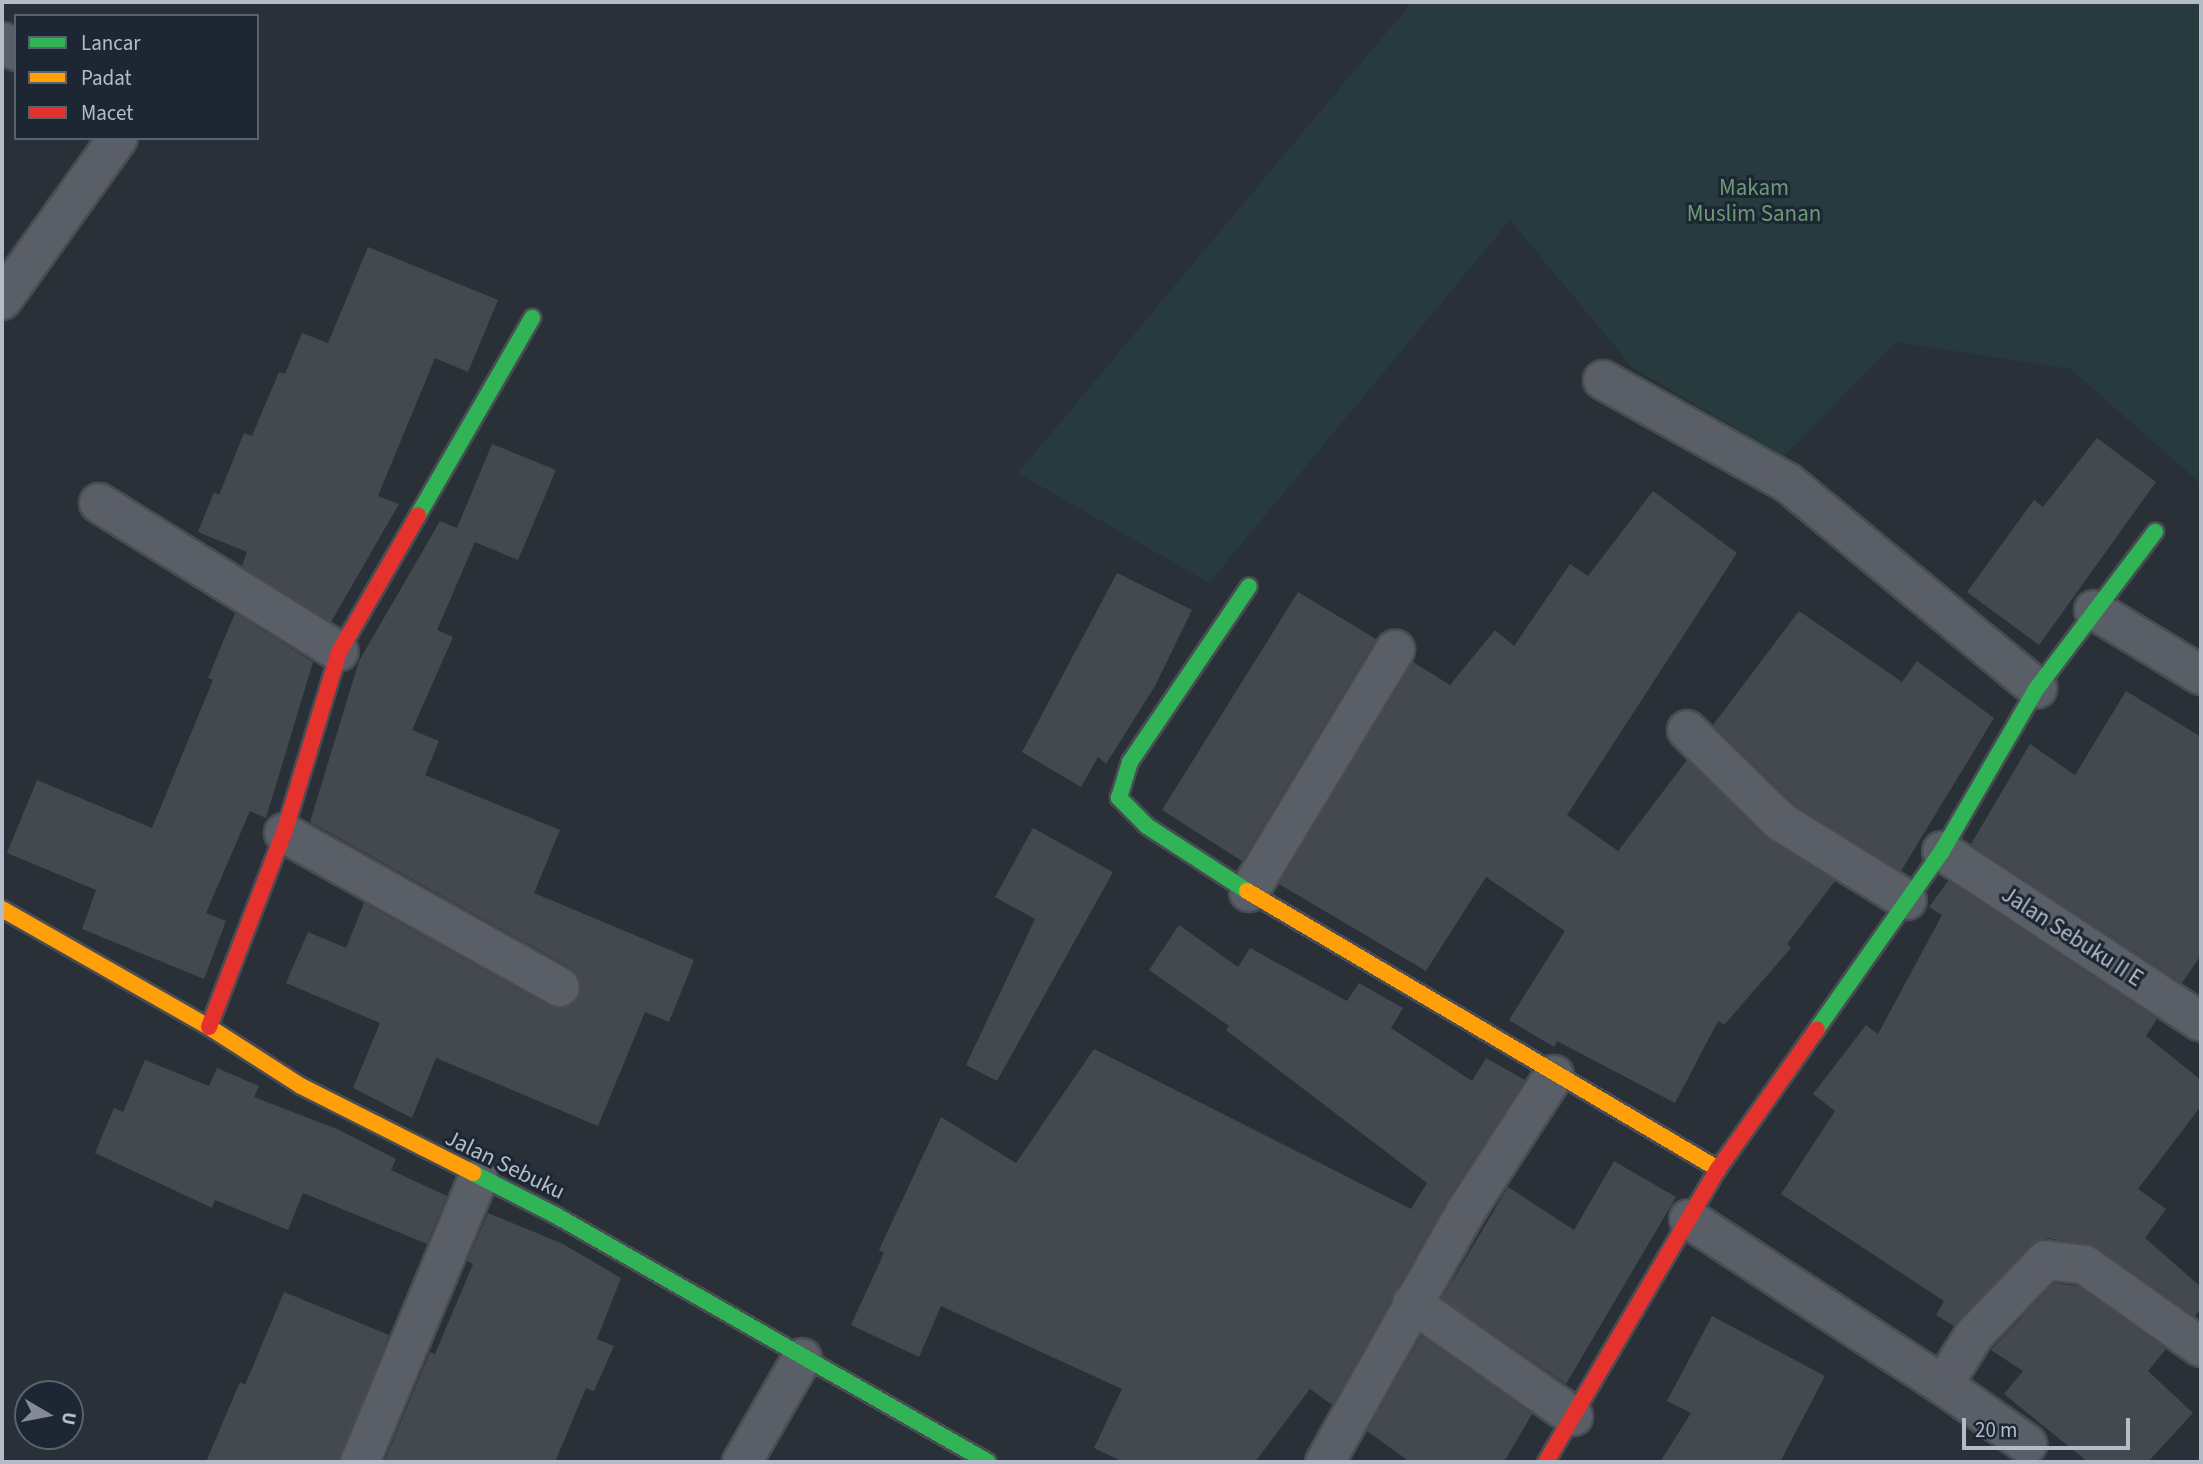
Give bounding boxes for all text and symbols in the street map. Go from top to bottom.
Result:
legend [14,14,259,140]
text: Lancar [81,28,141,58]
text: Padat [81,63,132,93]
text: Macet [81,98,133,128]
park label: Makam Muslim Sanan [1687,174,1821,228]
street label: Jalan Sebuku II E [1996,881,2148,993]
street label: Jalan Sebuku [441,1124,569,1206]
north arrow [14,1380,84,1450]
scale bar [1965,1404,2133,1448]
text: U [54,1410,83,1427]
text: 20 m [1975,1415,2017,1445]

